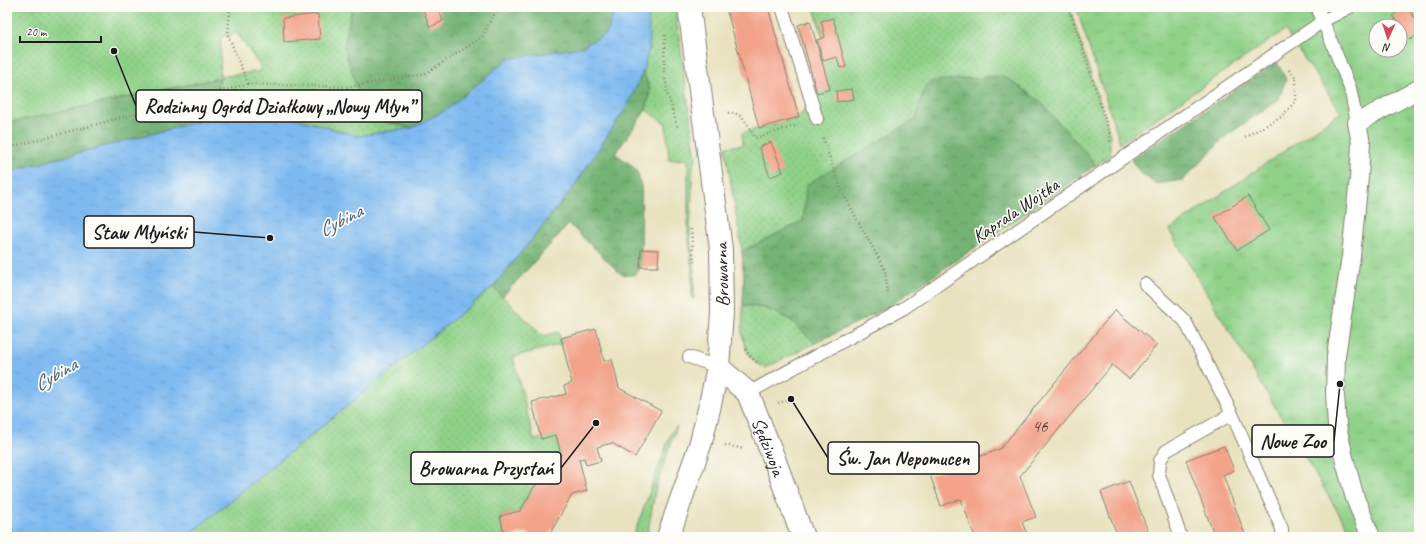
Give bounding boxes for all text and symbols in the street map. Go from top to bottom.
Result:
scale bar [20,18,101,44]
north arrow [1368,18,1408,58]
text: 20 m [26,24,48,40]
text: N [1382,41,1391,55]
callout: Rodzinny Ogród Działkowy „Nowy Młyn” [136,90,422,122]
text: Rodzinny Ogród Działkowy „Nowy Młyn” [144,94,418,120]
street label: Kaprala Wojtka [968,172,1065,249]
water label: Cybina [314,198,368,242]
callout: Staw Młyński [84,216,194,248]
text: Staw Młyński [92,220,189,245]
street label: Browarna [709,240,735,307]
water label: Cybina [29,351,83,397]
street label: Sędziwoja [746,414,791,481]
house number: 46 [1032,416,1049,437]
callout: Nowe Zoo [1252,425,1334,457]
text: Nowe Zoo [1260,429,1328,454]
callout: Św. Jan Nepomucen [828,442,979,474]
text: Św. Jan Nepomucen [837,446,970,471]
callout: Browarna Przystań [411,452,561,484]
text: Browarna Przystań [419,456,555,481]

